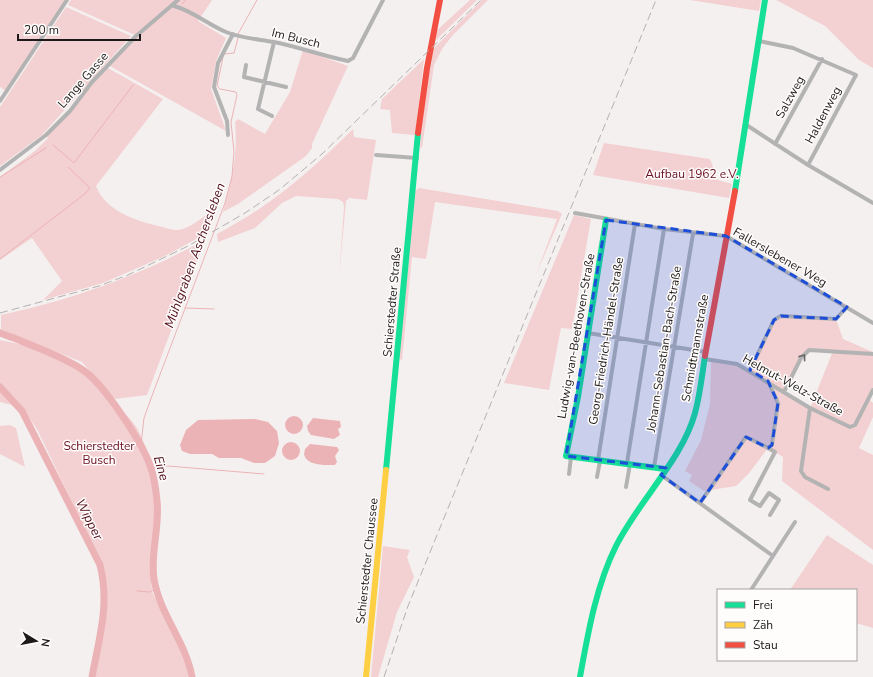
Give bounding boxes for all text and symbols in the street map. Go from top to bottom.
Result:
scale bar [18,16,140,42]
text: 200 m [24,22,59,38]
street label: Im Busch [270,24,322,52]
street label: Lange Gasse [54,49,112,111]
street label: Salzweg [772,73,808,121]
street label: Haldenweg [801,84,845,146]
park label: Aufbau 1962 e.V. [645,166,739,182]
water label: Mühlgraben Aschersleben [160,180,230,330]
street label: Fallerslebener Weg [730,224,830,290]
street label: Schierstedter Straße [379,246,405,358]
street label: Ludwig-van-Beethoven-Straße [554,252,598,420]
street label: Georg-Friedrich-Händel-Straße [585,256,627,426]
street label: Johann-Sebastian-Bach-Straße [643,265,685,434]
street label: Schmidtmannstraße [678,293,712,403]
street label: Helmut-Welz-Straße [740,351,846,419]
one-way arrow [798,355,805,362]
park label: Schierstedter Busch [63,438,135,468]
water label: Eine [149,454,173,483]
water label: Wipper [71,496,107,543]
street label: Schierstedter Chaussee [352,497,382,625]
legend [717,589,857,661]
text: Frei [753,597,773,613]
text: Zäh [753,617,773,633]
north arrow [16,621,56,661]
text: N [37,637,53,648]
text: Stau [753,637,778,653]

